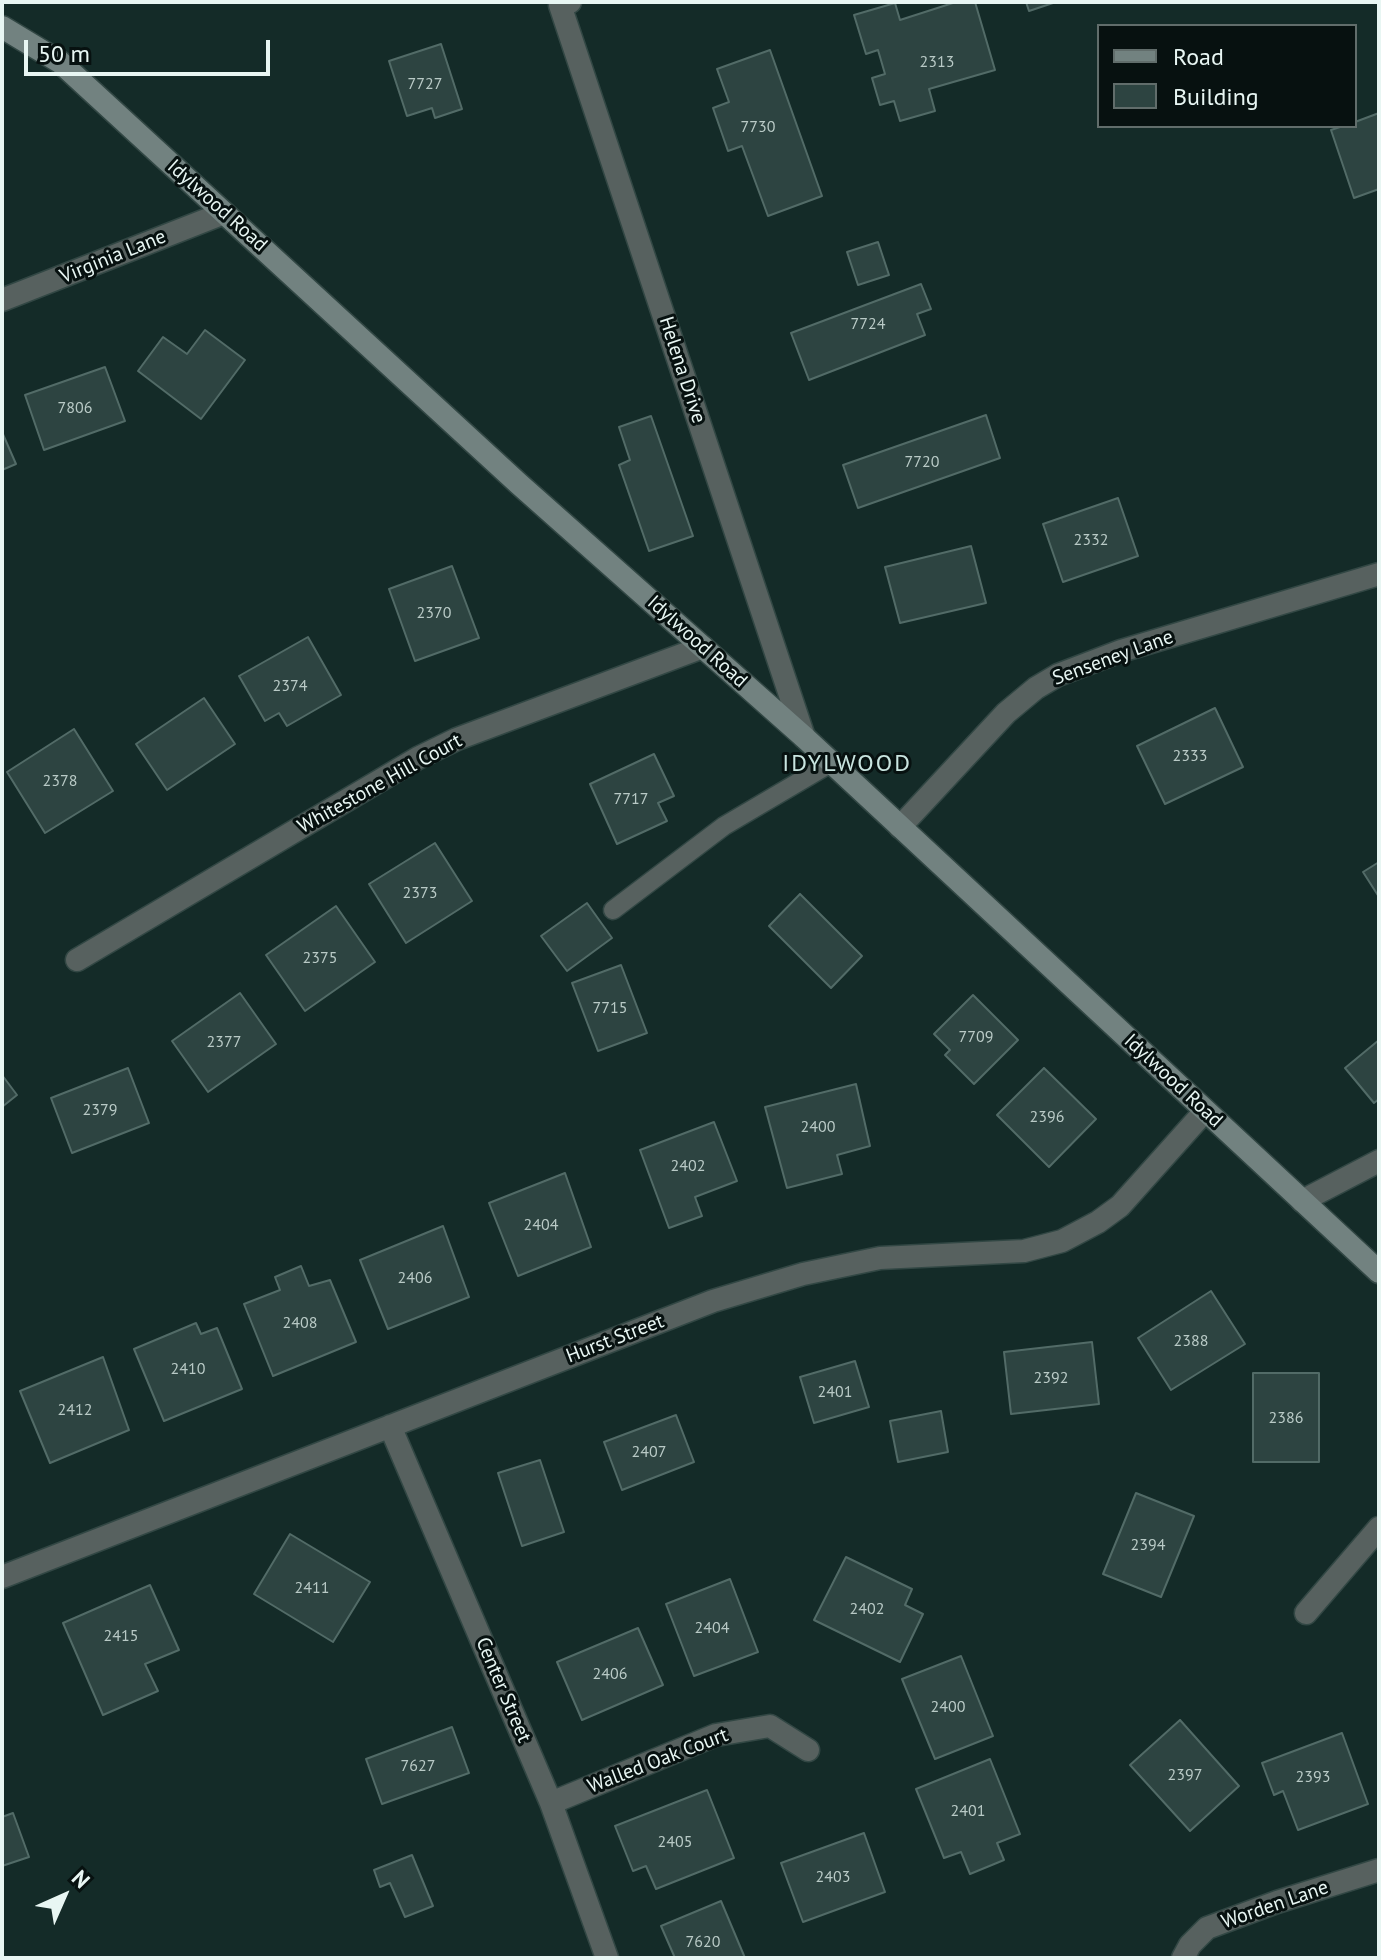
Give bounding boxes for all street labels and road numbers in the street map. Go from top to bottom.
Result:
street label: Idylwood Road [162,155,272,257]
street label: Virginia Lane [57,225,169,289]
street label: Helena Drive [653,314,711,426]
street label: Idylwood Road [642,591,752,693]
street label: Senseney Lane [1049,625,1177,691]
street label: Whitestone Hill Court [294,729,466,839]
street label: Idylwood Road [1119,1029,1227,1133]
street label: Hurst Street [563,1309,667,1369]
street label: Center Street [470,1634,536,1746]
street label: Walled Oak Court [584,1723,732,1799]
street label: Worden Lane [1218,1876,1332,1934]

